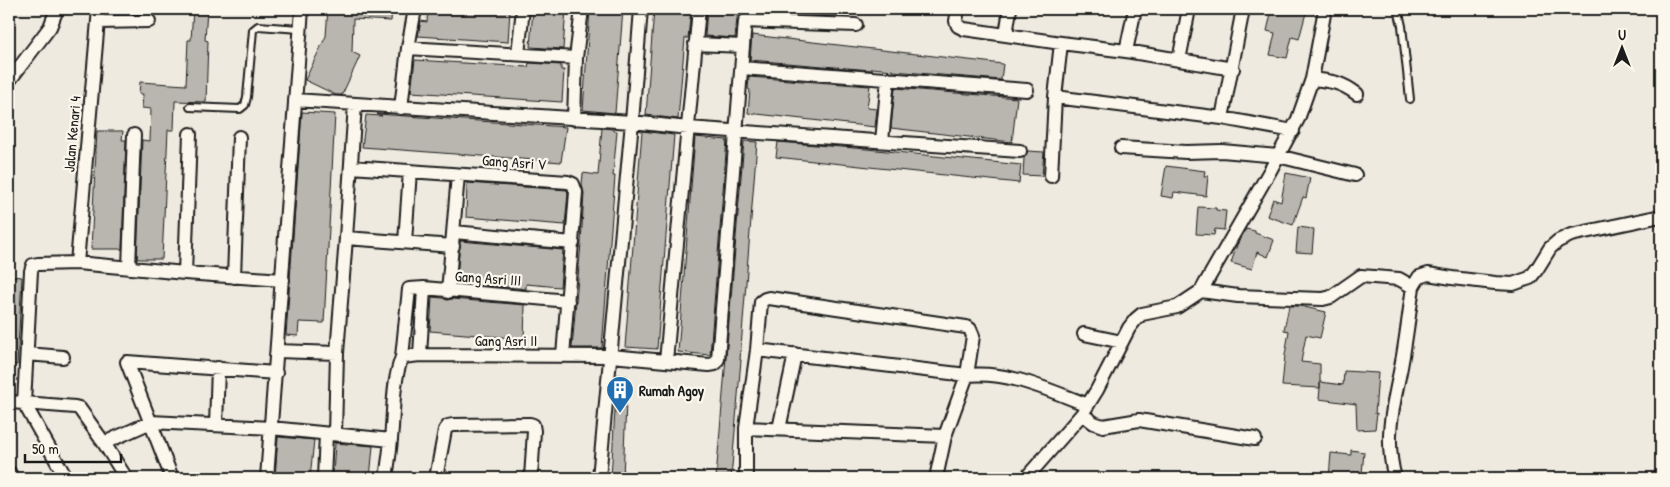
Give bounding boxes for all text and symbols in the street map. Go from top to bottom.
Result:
north arrow [1598,22,1648,72]
text: U [1618,25,1626,44]
street label: Jalan Kenari 4 [58,95,86,173]
street label: Gang Asri V [481,149,547,175]
street label: Gang Asri III [454,265,522,291]
street label: Gang Asri II [475,330,537,351]
building icon: Rumah Agoy [605,375,635,414]
place label: Rumah Agoy [639,380,705,402]
scale bar [25,432,121,464]
text: 50 m [32,438,59,459]

